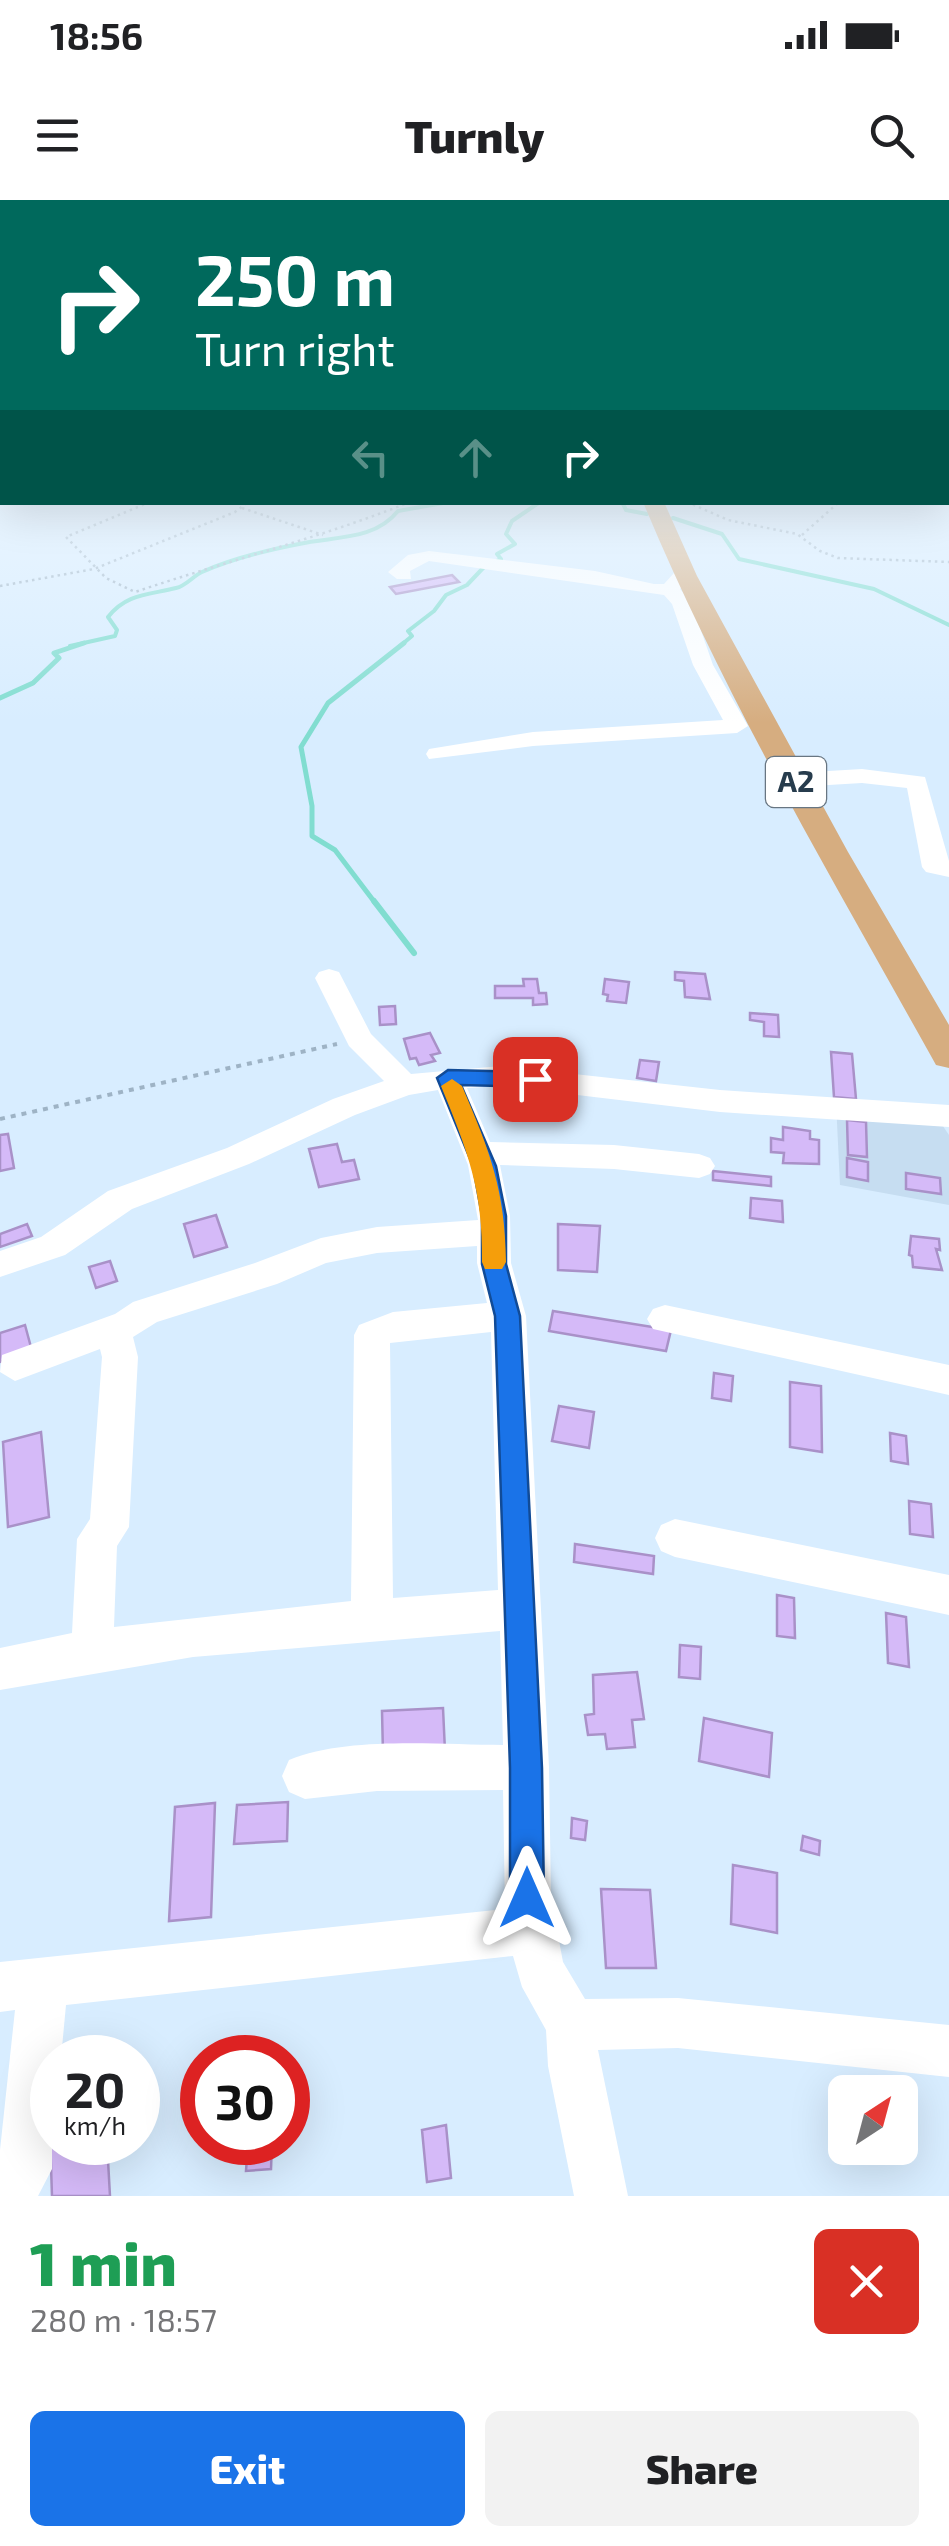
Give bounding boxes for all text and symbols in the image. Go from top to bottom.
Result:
text: 18:56 [50,12,143,58]
icon: menu [30,108,85,163]
text: Turnly [405,108,544,162]
icon: search [864,108,919,163]
text: 250 m [195,236,395,320]
icon: right [30,240,160,370]
text: Turn right [195,321,395,375]
icon: left [343,430,398,485]
icon: ahead [448,430,503,485]
icon: right [553,430,608,485]
road number: A2 [766,757,826,807]
pin [493,1037,578,1122]
icon: arrive [508,1052,563,1107]
position arrow [475,1846,579,1950]
speed limit sign: 30 [180,2035,310,2165]
text: 20 [65,2058,125,2118]
north arrow [828,2075,918,2165]
map controls [828,2075,918,2165]
text: km/h [64,2110,126,2140]
text: 1 min [30,2226,177,2298]
button: close [814,2229,919,2334]
text: 280 m · 18:57 [30,2300,217,2338]
button: Exit [30,2411,465,2526]
button: Share [485,2411,919,2526]

